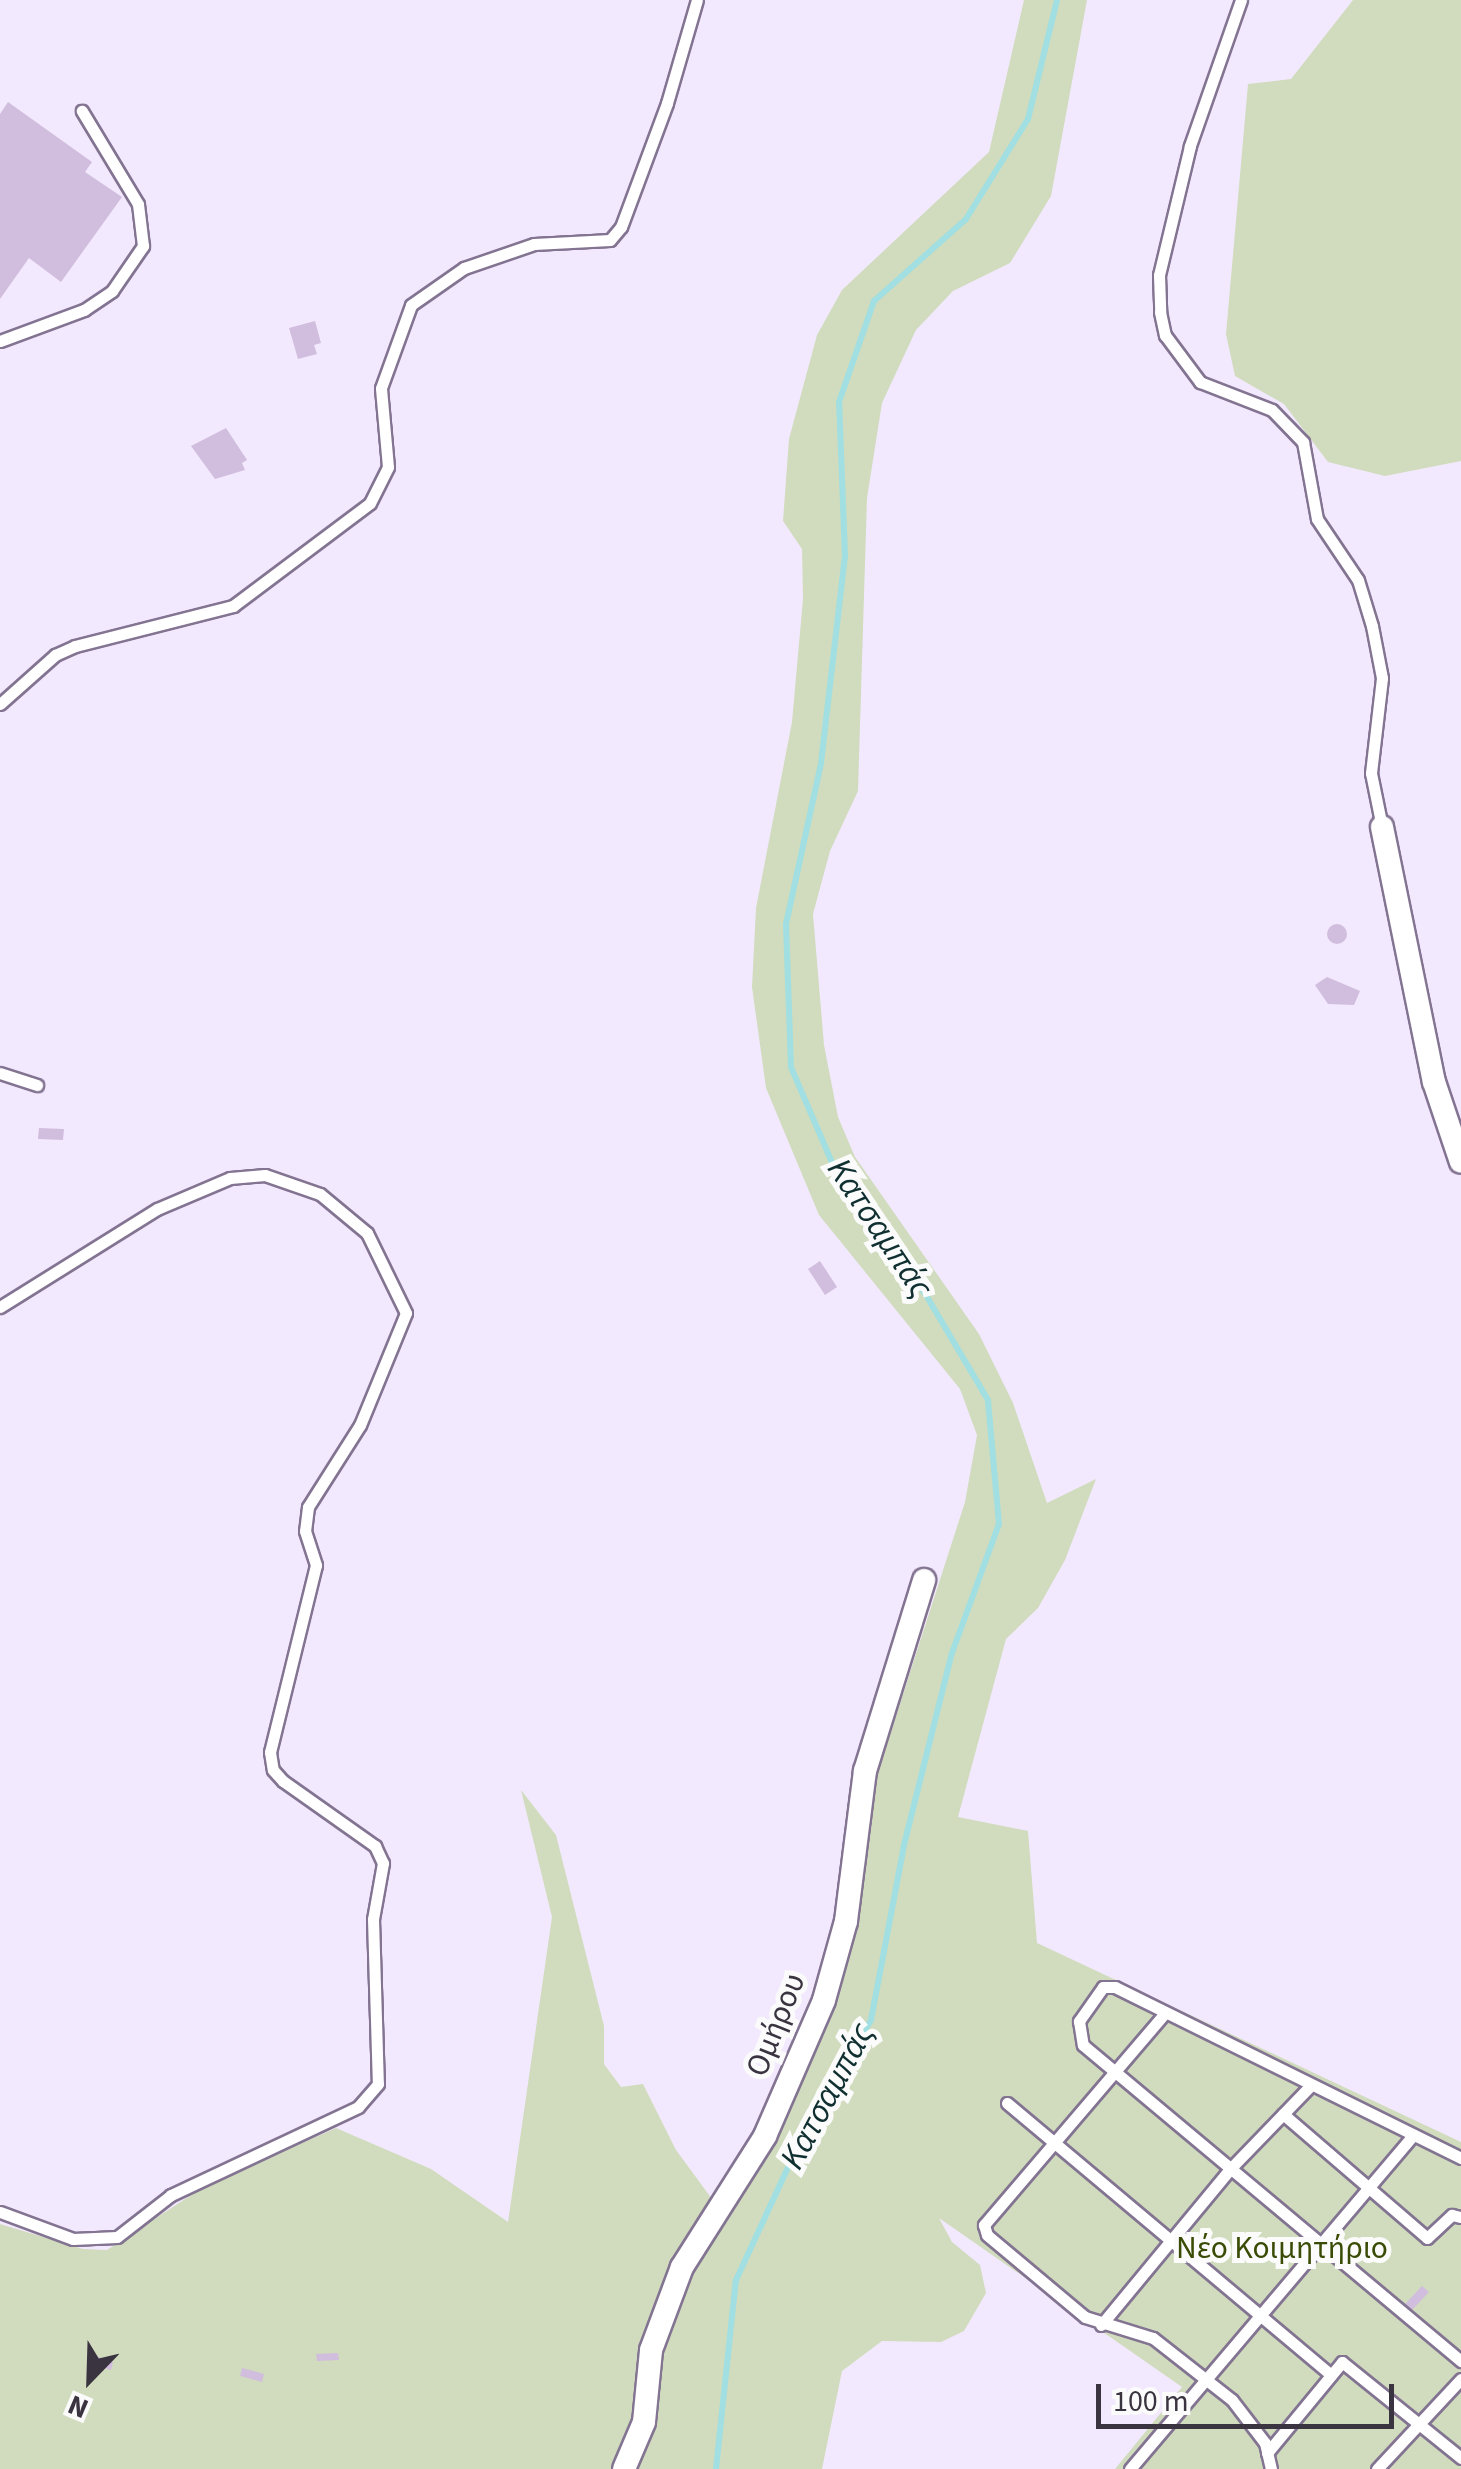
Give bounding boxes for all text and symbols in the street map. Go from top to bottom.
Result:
water label: Κατσαμπάς [818,1150,942,1306]
street label: Ομήρου [738,1968,814,2082]
water label: Κατσαμπάς [771,2016,883,2176]
park label: Νέο Κοιμητήριο [1176,2229,1388,2267]
north arrow [40,2329,140,2429]
scale bar [1101,2364,1398,2426]
text: 100 m [1113,2380,1189,2423]
text: N [62,2385,95,2429]

